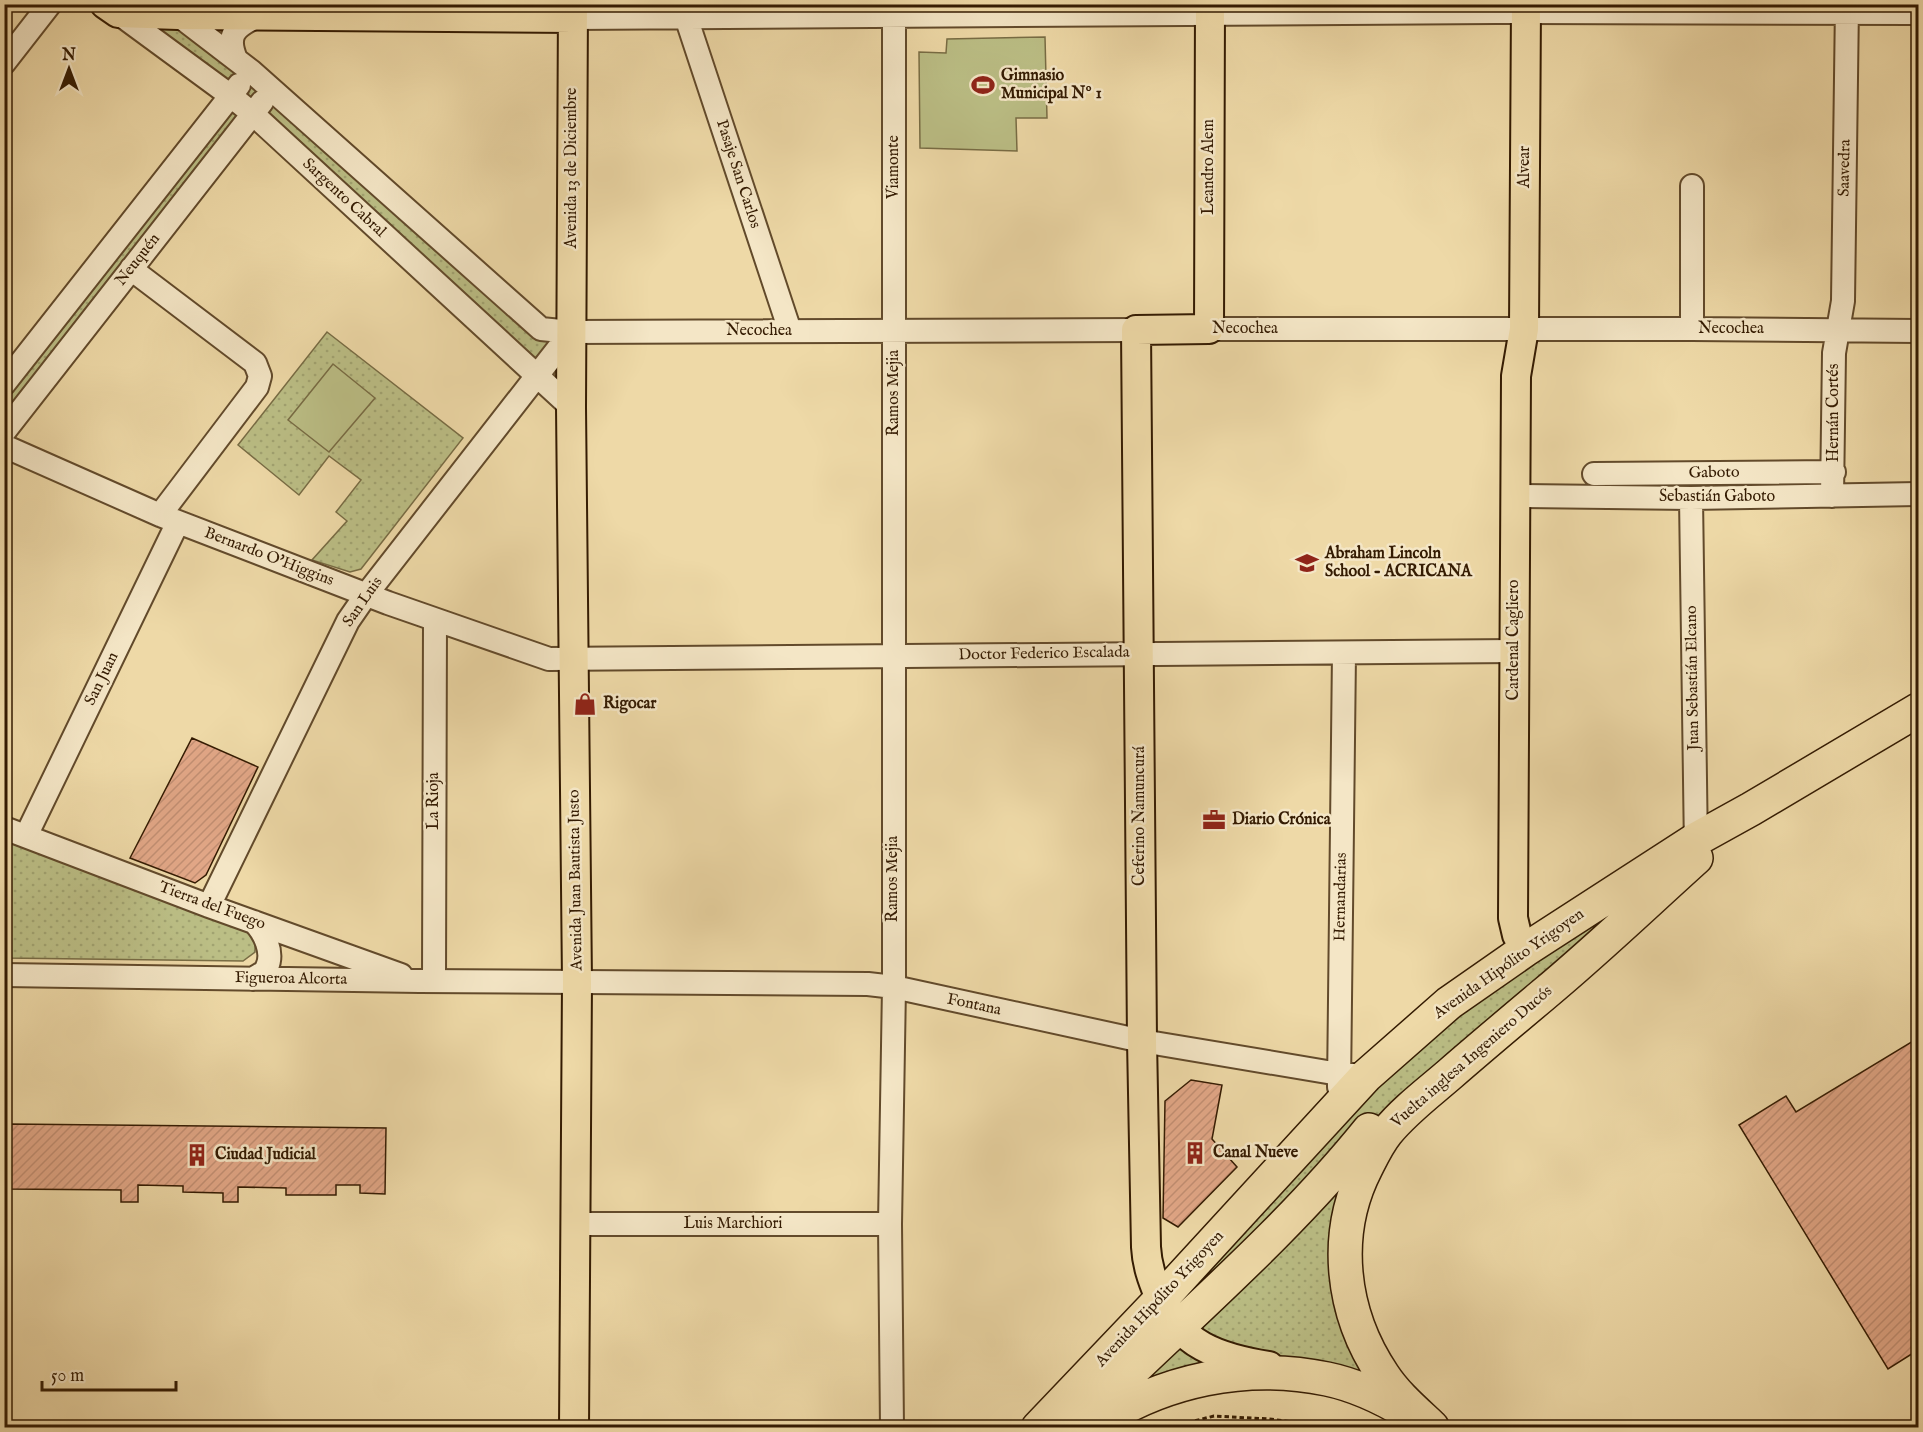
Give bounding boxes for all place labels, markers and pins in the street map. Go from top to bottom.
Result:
place label: Gimnasio Municipal Nº 1 [1001,66,1102,104]
sports icon: Gimnasio Municipal Nº 1 [970,72,996,98]
place label: Abraham Lincoln School - ACRICANA [1324,544,1473,582]
school or university icon: Abraham Lincoln School - ACRICANA [1294,550,1320,576]
shop icon: Rigocar [572,691,598,717]
place label: Rigocar [603,694,656,714]
office icon: Diario Crónica [1201,807,1227,833]
place label: Diario Crónica [1232,810,1332,830]
building icon: Canal Nueve [1182,1140,1208,1166]
building icon: Ciudad Judicial [184,1142,210,1168]
place label: Canal Nueve [1213,1143,1299,1163]
place label: Ciudad Judicial [215,1145,317,1165]

